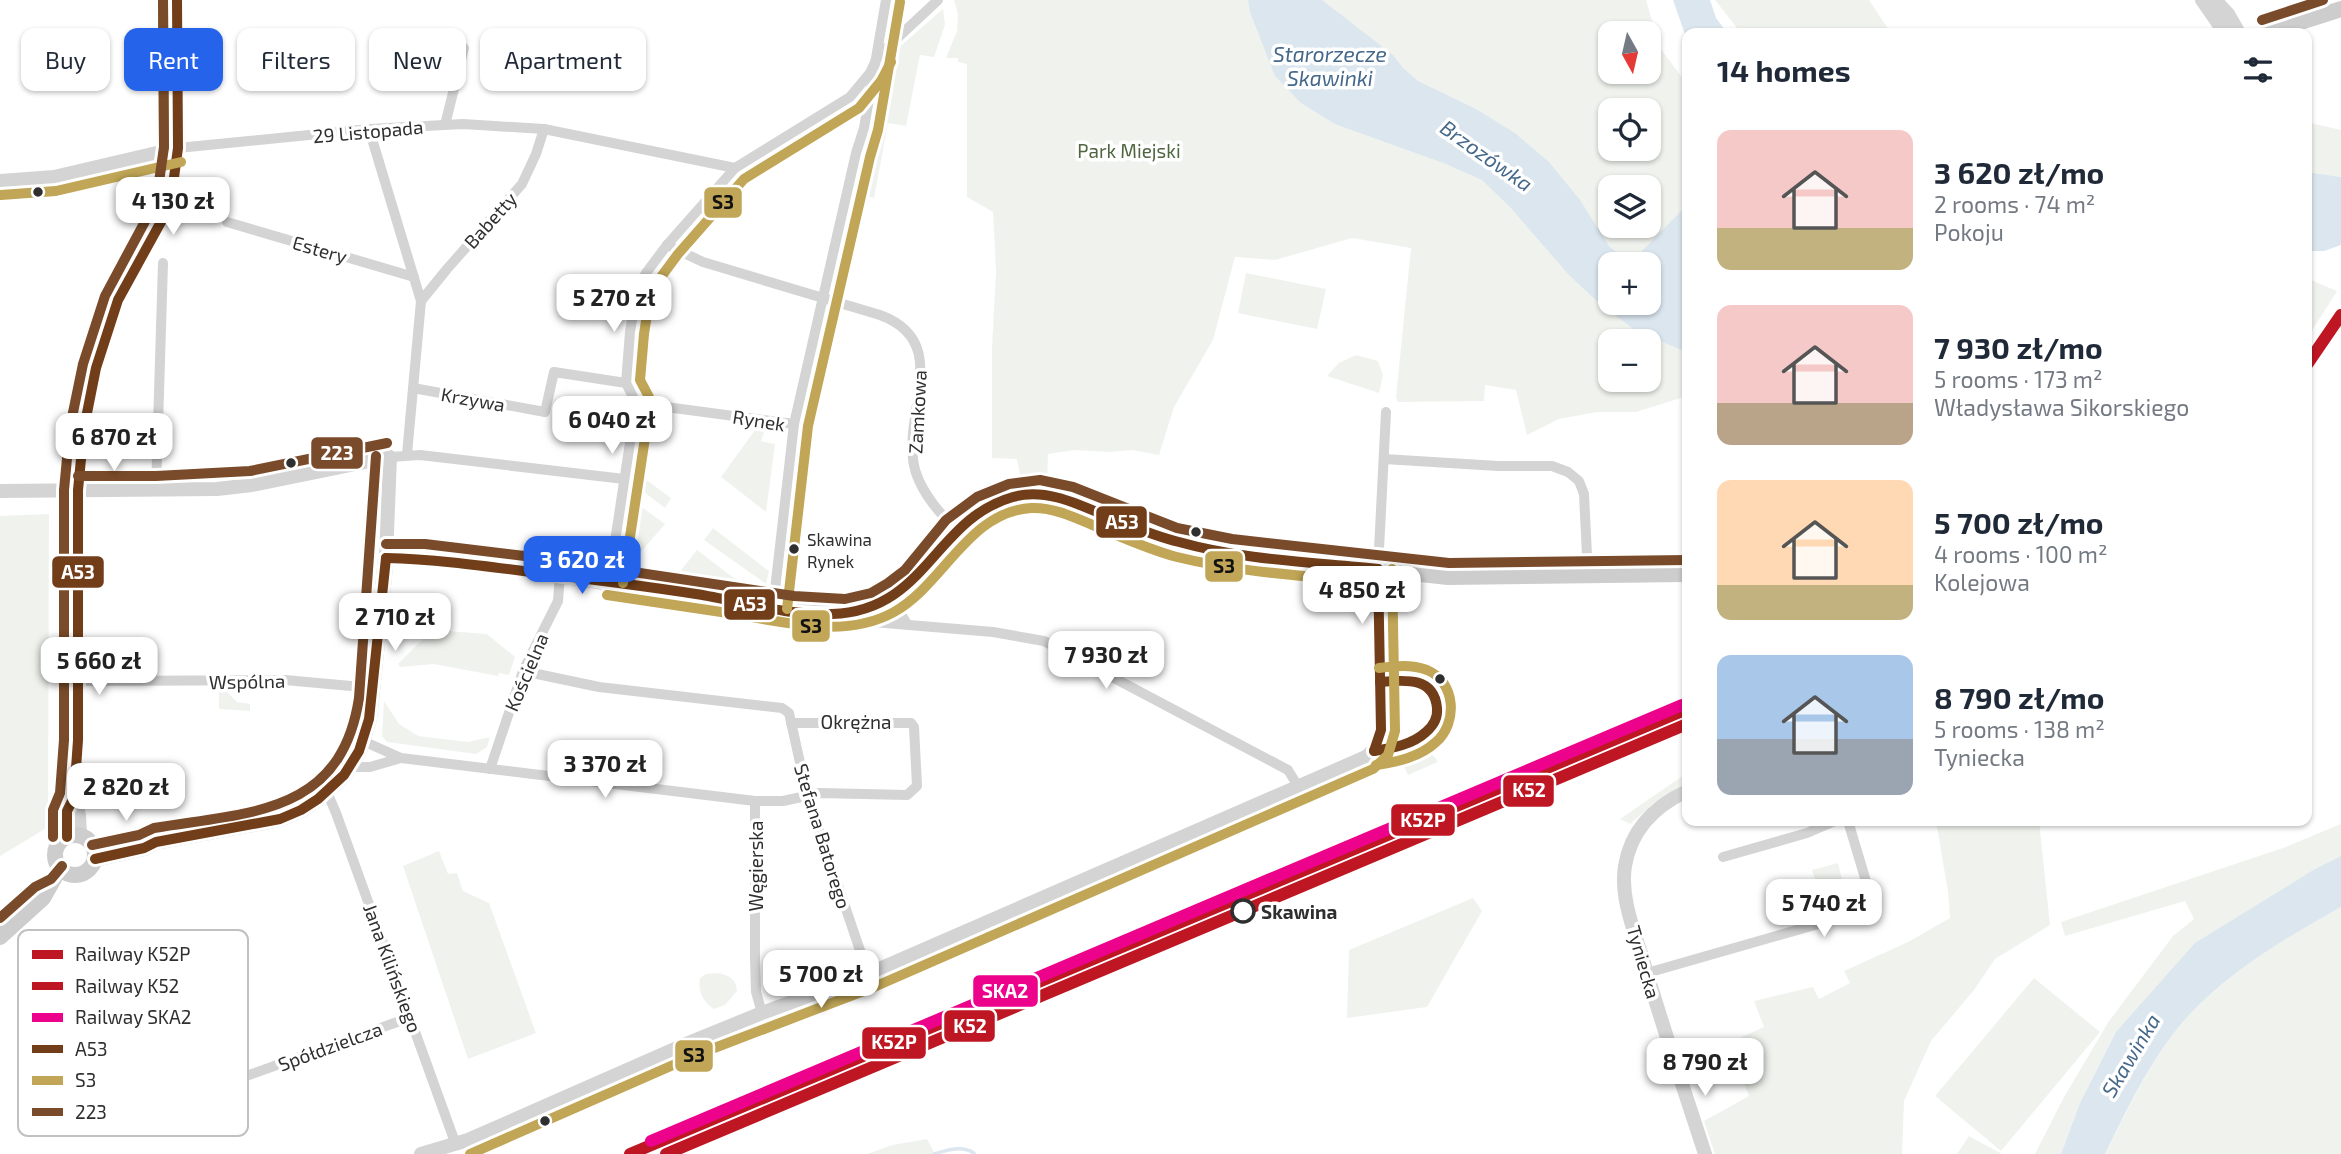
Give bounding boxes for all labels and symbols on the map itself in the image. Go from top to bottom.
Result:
north arrow [1598,21,1661,84]
water label: Starorzecze Skawinki [1273,41,1387,90]
water label: Brzozówka [1436,114,1538,196]
street label: 29 Listopada [312,115,424,147]
park label: Park Miejski [1077,139,1181,162]
pin: 4 130 zł [101,177,245,237]
unlabelled marker [31,185,45,199]
line badge: S3 [703,186,743,219]
street label: Babetty [459,187,521,253]
text: S3 [712,190,734,213]
street label: Estery [290,230,350,268]
pin: 5 270 zł [542,274,686,334]
street label: Zamkowa [903,369,931,455]
street label: Krzywa [439,382,507,416]
pin: 6 040 zł [540,396,684,456]
street label: Rynek [731,405,787,436]
pin: 6 870 zł [42,414,186,473]
line badge: 223 [310,436,364,470]
text: 223 [321,441,353,464]
unlabelled marker [284,456,298,470]
line badge: A53 [1095,505,1148,539]
text: A53 [1105,510,1139,533]
unlabelled marker [1189,525,1203,539]
place label: Skawina Rynek [807,529,872,572]
pin: 3 620 zł [510,536,654,596]
marker: Skawina Rynek [787,542,801,556]
line badge: S3 [1204,550,1244,583]
text: S3 [1213,554,1235,577]
line badge: A53 [51,555,105,589]
text: A53 [61,560,95,583]
pin: 4 850 zł [1290,566,1434,626]
line badge: A53 [723,588,776,621]
text: A53 [733,592,767,615]
pin: 2 710 zł [323,594,467,653]
line badge: S3 [791,609,831,643]
text: S3 [800,614,822,637]
street label: Kościelna [499,629,553,715]
pin: 7 930 zł [1034,632,1178,691]
pin: 5 660 zł [27,638,171,697]
street label: Wspólna [209,669,285,693]
unlabelled marker [1433,672,1447,686]
street label: Okrężna [820,710,892,733]
pin: 3 370 zł [533,740,677,800]
street label: Stefana Batorego [790,761,856,911]
pin: 2 820 zł [54,764,198,823]
line badge: K52 [1502,774,1555,808]
text: K52 [1512,778,1546,801]
line badge: K52P [1390,803,1456,837]
text: K52P [1400,808,1446,831]
street label: Węgierska [744,821,767,911]
pin: 5 740 zł [1752,880,1896,939]
marker: Skawina [1231,899,1255,923]
street label: Jana Kilińskiego [359,900,427,1036]
place label: Skawina [1261,900,1337,923]
street label: Tyniecka [1623,923,1665,1001]
legend [18,930,248,1136]
text: Railway K52P [75,942,190,965]
pin: 5 700 zł [749,950,893,1010]
text: Railway K52 [75,974,179,997]
line badge: SKA2 [972,974,1039,1008]
text: SKA2 [982,979,1028,1002]
text: Railway SKA2 [75,1005,192,1028]
line badge: K52 [943,1009,996,1043]
water label: Skawinka [2095,1009,2165,1101]
text: K52 [953,1014,987,1037]
street label: Spółdzielcza [275,1017,385,1075]
line badge: K52P [861,1026,927,1060]
text: K52P [871,1030,917,1053]
text: A53 [75,1037,108,1060]
pin: 8 790 zł [1633,1038,1777,1098]
line badge: S3 [674,1039,714,1073]
text: S3 [683,1043,705,1066]
text: S3 [75,1068,96,1091]
text: 223 [75,1100,107,1123]
unlabelled marker [538,1114,552,1128]

